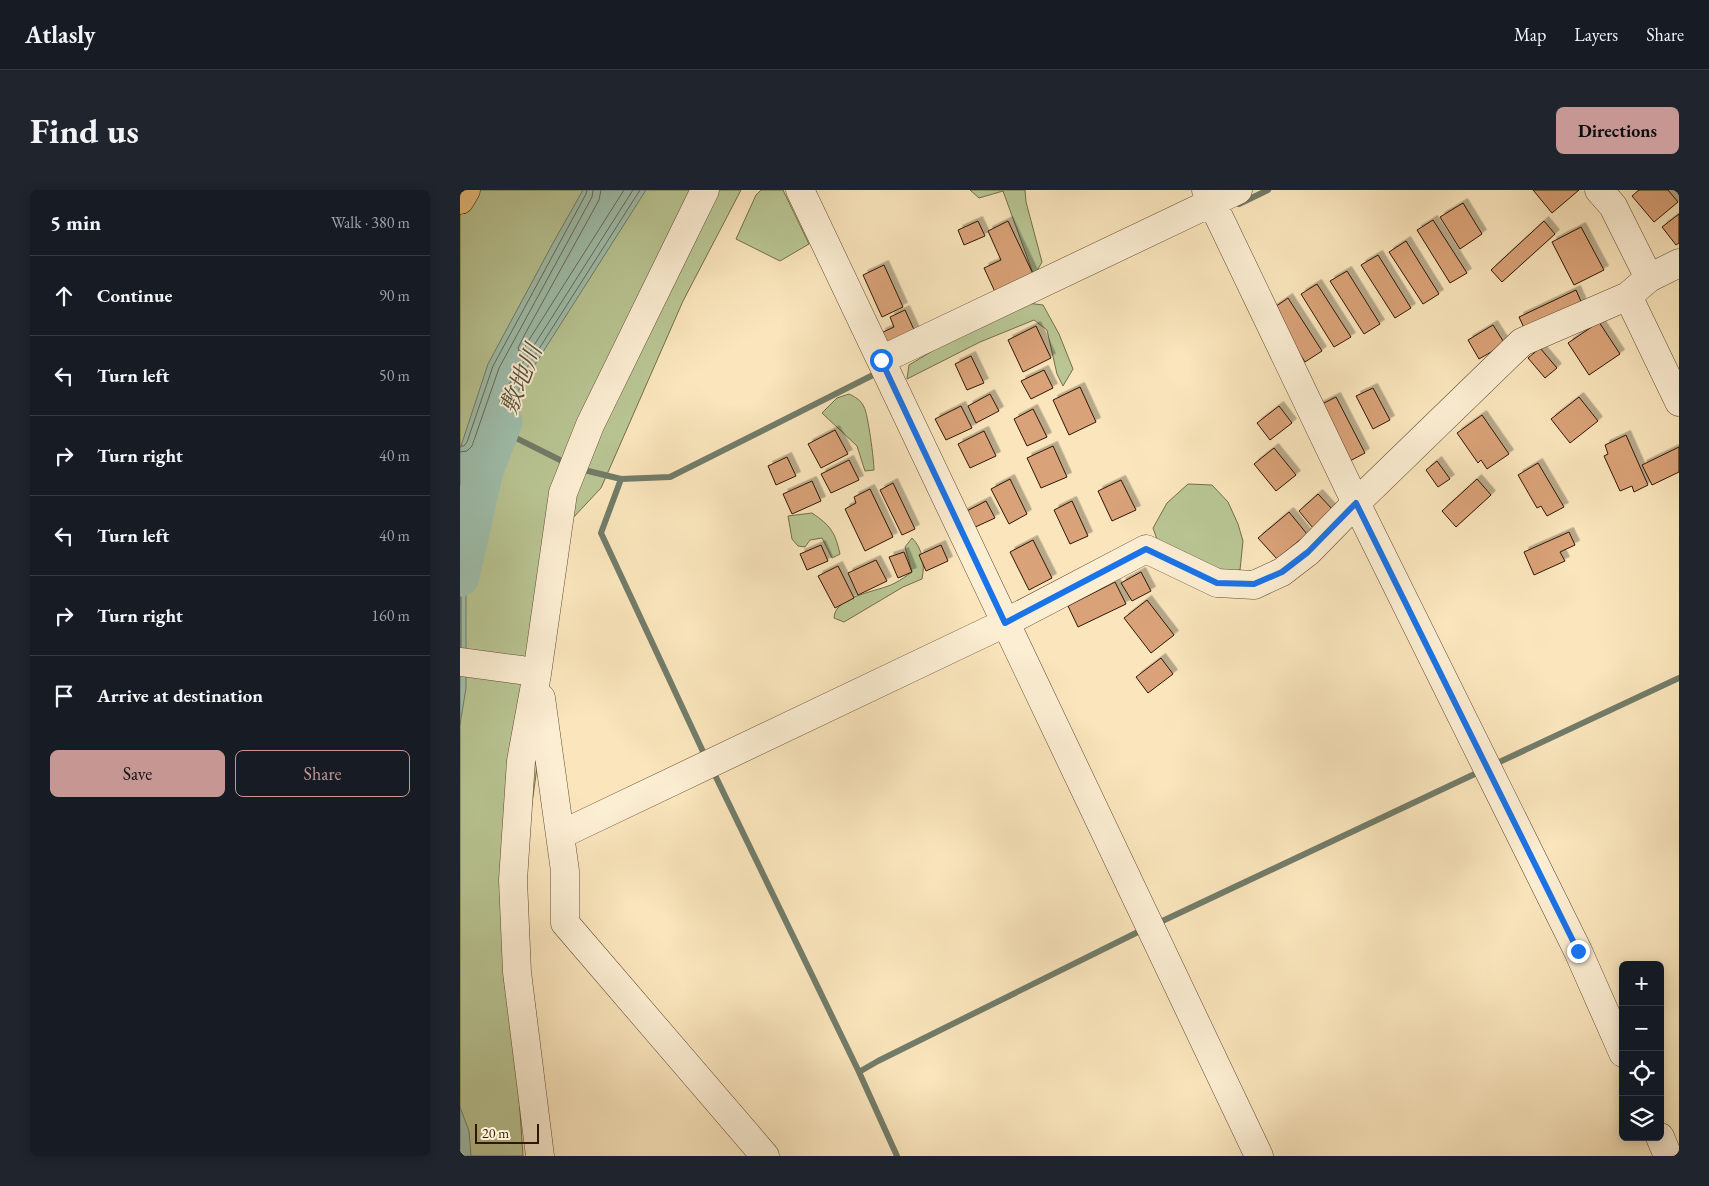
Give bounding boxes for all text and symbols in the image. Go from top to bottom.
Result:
text: Atlasly [25,19,95,50]
text: Map [1514,23,1546,46]
text: Layers [1574,23,1618,46]
text: Share [1646,23,1684,46]
button: Directions [1556,107,1679,154]
text: Find us [30,108,139,153]
text: 5 min [50,209,101,236]
text: Walk · 380 m [331,212,410,233]
icon: ahead [50,282,78,310]
text: Continue [97,283,172,308]
text: 90 m [379,285,410,306]
water label: 敷地川 [493,337,550,418]
route start [870,349,893,372]
icon: left [50,362,78,390]
text: Turn left [97,363,169,388]
text: 50 m [379,365,410,386]
icon: right [50,442,78,470]
text: Turn right [97,443,183,468]
text: 40 m [379,445,410,466]
icon: left [50,522,78,550]
text: Turn left [97,523,169,548]
text: 40 m [379,525,410,546]
icon: right [50,602,78,630]
text: Turn right [97,603,183,628]
text: 160 m [371,605,410,626]
icon: arrive [50,682,78,710]
text: Arrive at destination [97,683,263,708]
button: Save [50,750,225,797]
button: Share [235,750,410,797]
route end [1567,940,1590,963]
map controls [1619,961,1664,1141]
button: + [1619,961,1664,1006]
button: − [1619,1006,1664,1051]
button: locate [1619,1051,1664,1096]
button: layers [1619,1096,1664,1141]
scale bar [475,1121,539,1144]
text: 20 m [482,1124,509,1142]

